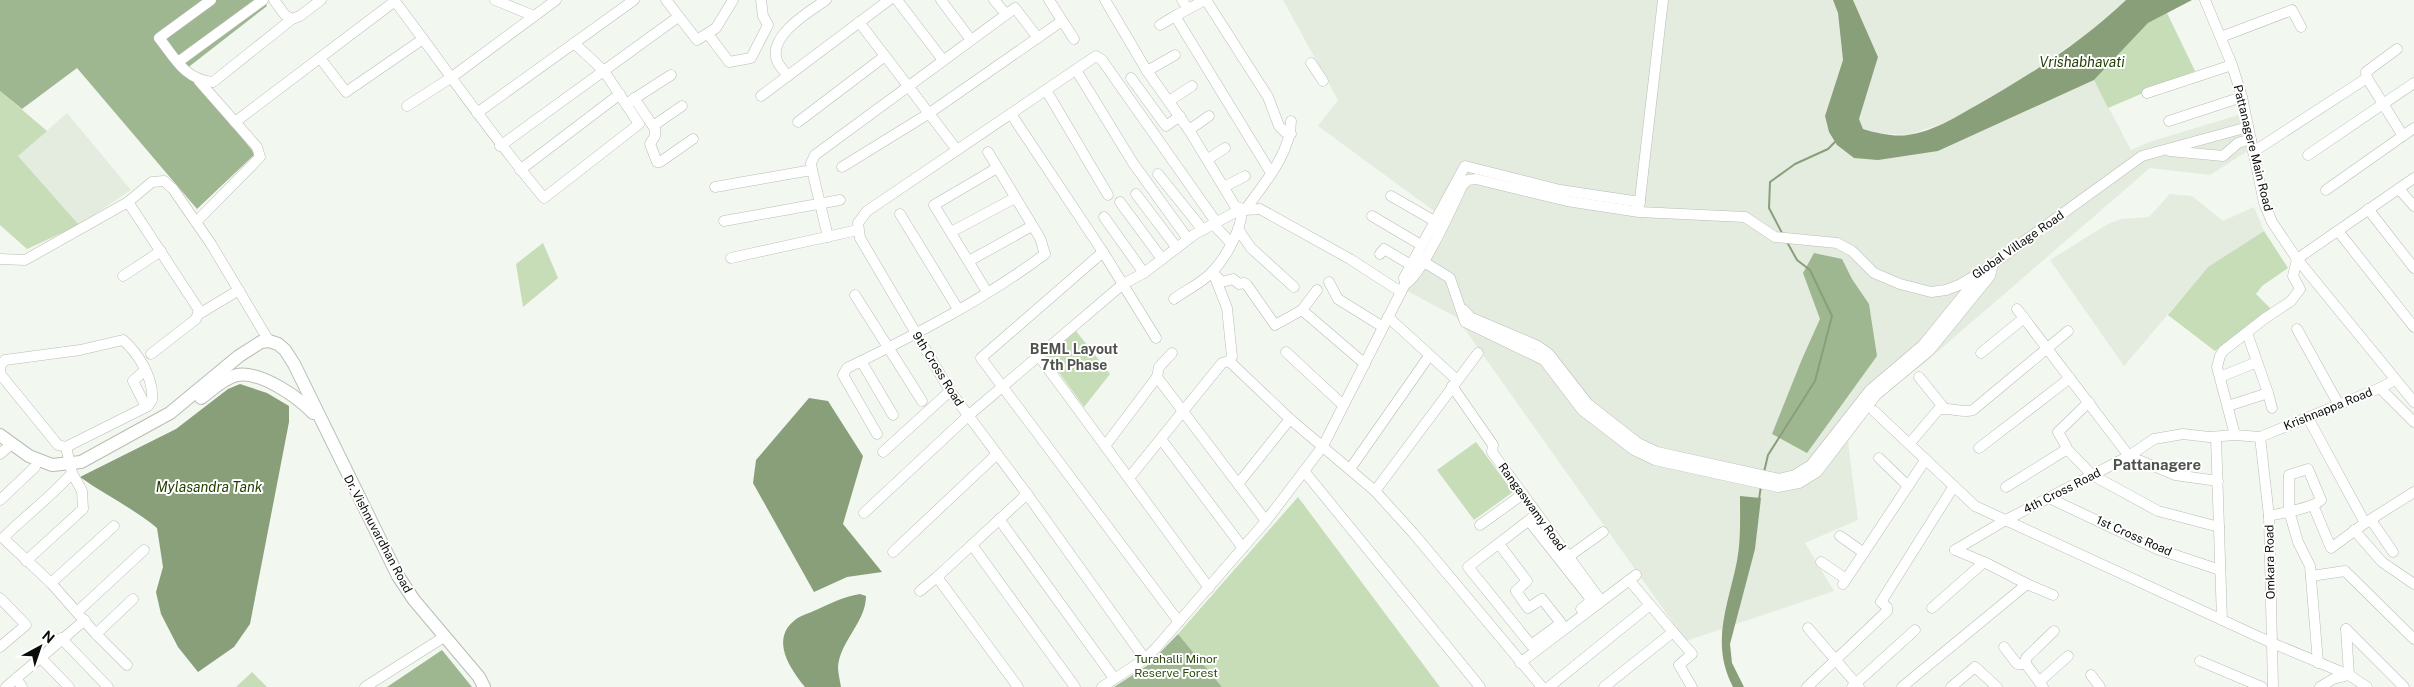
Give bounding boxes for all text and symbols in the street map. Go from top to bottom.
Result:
water label: Vrishabhavati [2039,54,2125,70]
street label: Pattanagere Main Road [2231,83,2275,213]
street label: Global Village Road [1969,208,2067,282]
street label: 9th Cross Road [910,329,966,409]
district label: BEML Layout 7th Phase [1030,341,1118,373]
street label: Krishnappa Road [2282,385,2374,433]
district label: Pattanagere [2113,456,2201,473]
street label: Rangaswamy Road [1495,460,1569,554]
street label: 4th Cross Road [2021,465,2103,517]
street label: Dr. Vishnuvardhan Road [341,473,415,595]
water label: Mylasandra Tank [156,479,263,495]
street label: 1st Cross Road [2094,513,2174,559]
street label: Omkara Road [2262,525,2278,599]
north arrow [15,622,65,672]
text: N [39,627,58,647]
park label: Turahalli Minor Reserve Forest [1134,652,1218,680]

